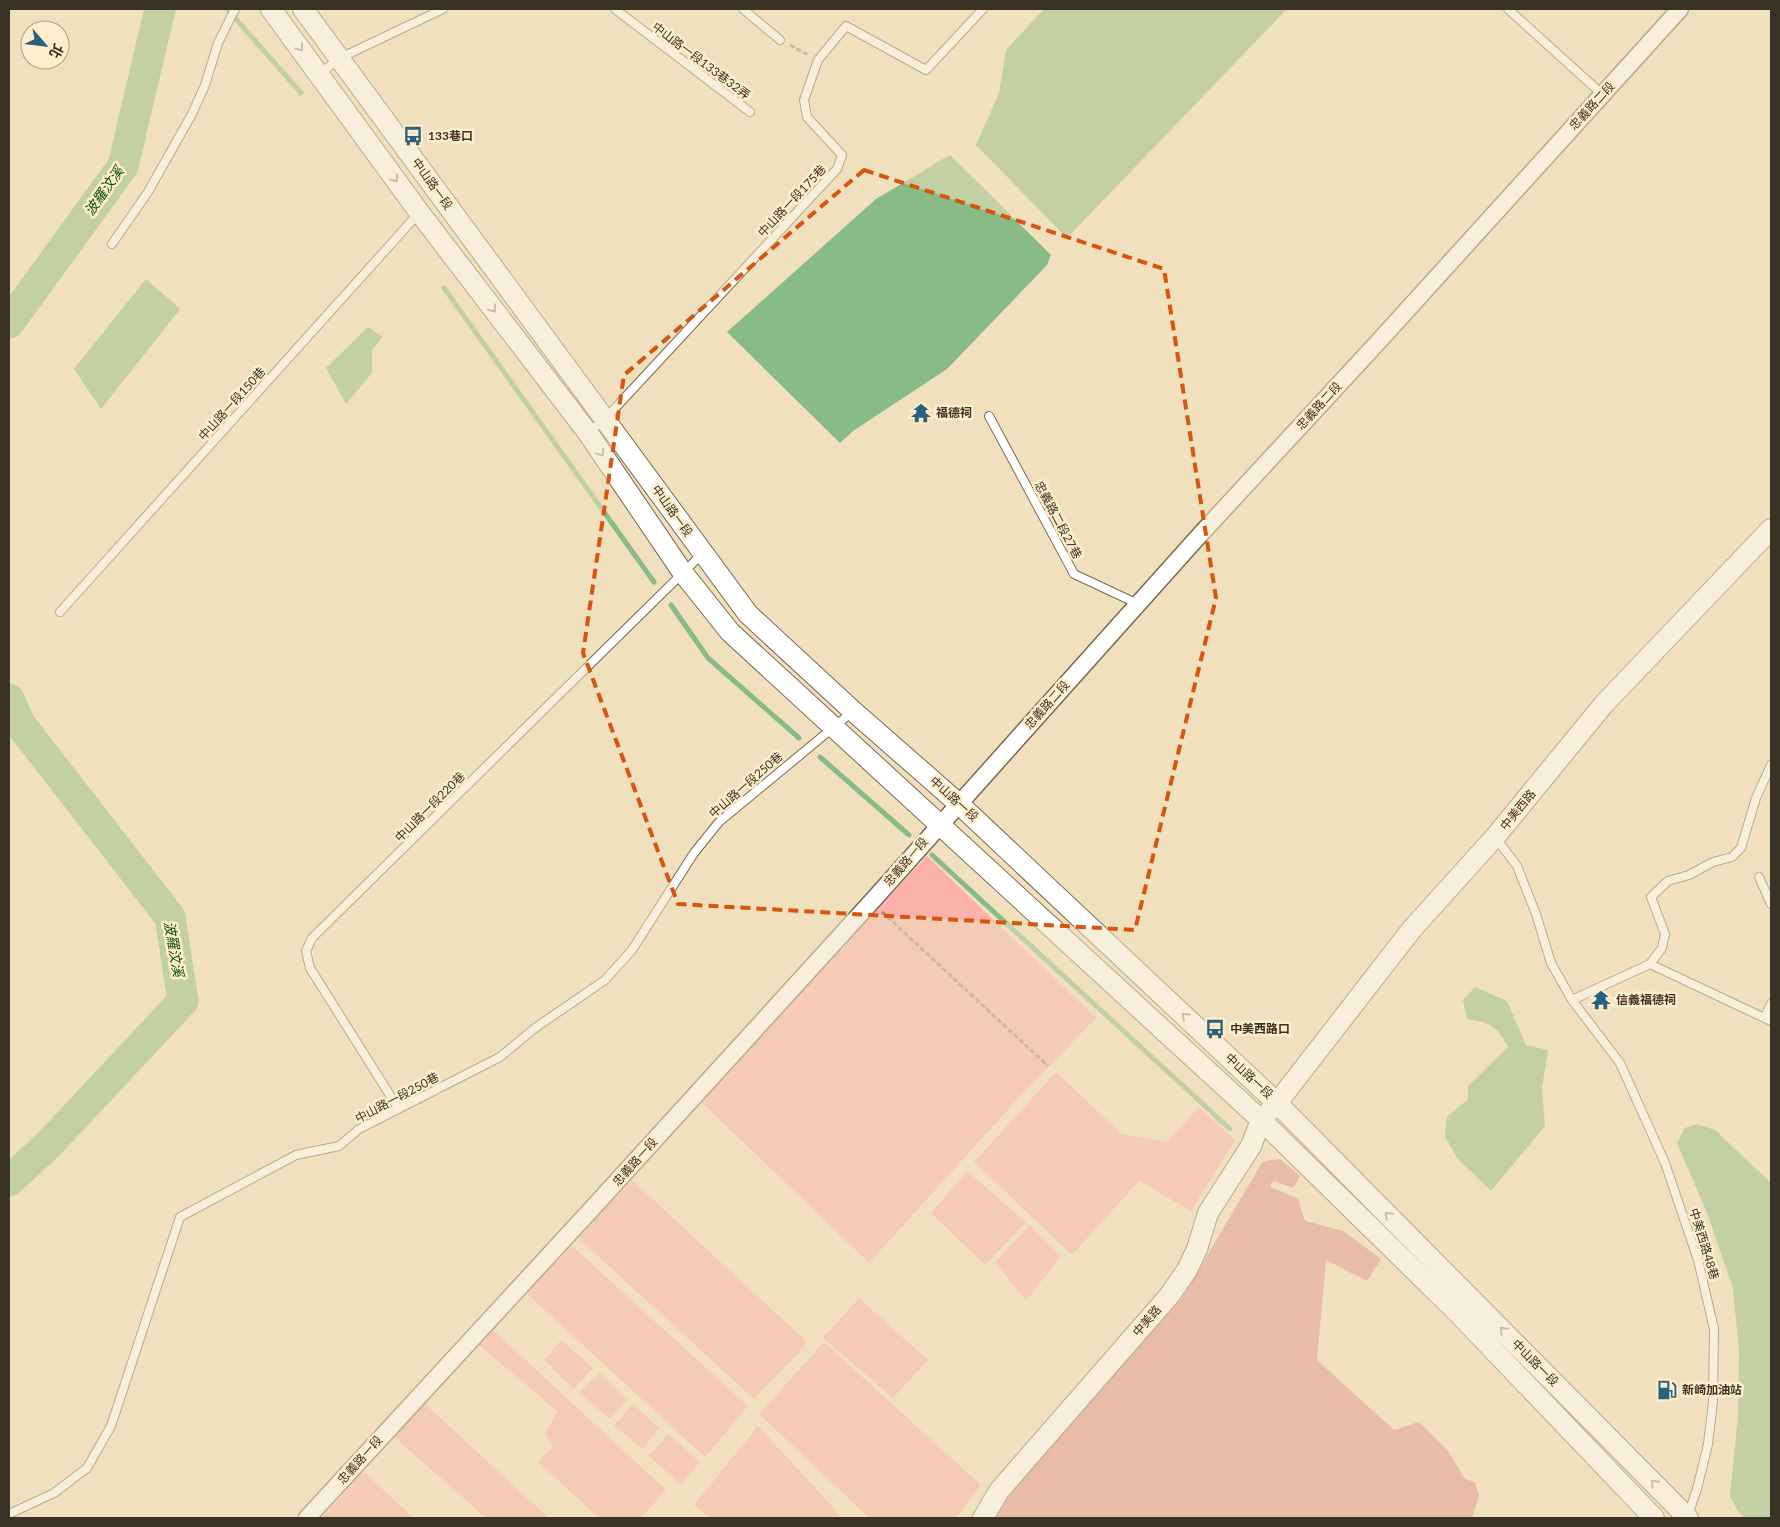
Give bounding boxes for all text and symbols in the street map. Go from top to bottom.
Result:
street label: 中山路一段133巷32弄 [649,19,753,102]
north arrow [20,20,70,70]
text: 北 [46,41,68,62]
one-way arrow [294,42,302,51]
street label: 忠義路二段 [1566,79,1618,133]
bus stop icon: 133巷口 [402,125,424,147]
place label: 133巷口 [428,128,473,143]
street label: 中山路一段 [409,155,456,212]
water label: 波羅汶溪 [81,161,128,219]
street label: 中山路一段175巷 [754,162,829,240]
one-way arrow [389,173,398,183]
one-way arrow [487,303,496,313]
street label: 中山路一段150巷 [195,364,268,443]
street label: 忠義路二段 [1293,379,1345,433]
temple icon: 福德祠 [910,402,932,424]
place label: 福德祠 [936,405,972,420]
one-way arrow [595,447,604,457]
street label: 忠義路二段27巷 [1032,478,1085,561]
street label: 中山路一段 [649,482,696,539]
street label: 忠義路二段 [1021,677,1072,732]
street label: 中山路一段250巷 [706,748,786,821]
street label: 中山路一段220巷 [392,769,468,845]
street label: 中山路一段 [927,773,982,824]
street label: 中美西路 [1497,786,1539,833]
street label: 忠義路一段 [880,834,931,889]
water label: 波羅汶溪 [161,920,188,980]
temple icon: 信義福德祠 [1590,989,1612,1011]
place label: 信義福德祠 [1616,992,1676,1007]
one-way arrow [1181,1013,1190,1022]
bus stop icon: 中美西路口 [1204,1018,1226,1040]
place label: 中美西路口 [1230,1021,1290,1036]
street label: 中山路一段 [1222,1050,1276,1102]
street label: 中山路一段250巷 [352,1069,441,1126]
street label: 忠義路一段 [609,1134,660,1189]
street label: 中美西路48巷 [1686,1206,1722,1281]
one-way arrow [1385,1211,1394,1220]
street label: 中美路 [1129,1302,1164,1339]
one-way arrow [1500,1327,1509,1336]
street label: 中山路一段 [1509,1336,1562,1389]
fuel station icon: 新崎加油站 [1656,1379,1678,1401]
place label: 新崎加油站 [1682,1382,1742,1397]
street label: 忠義路一段 [334,1432,385,1487]
one-way arrow [1651,1480,1660,1489]

